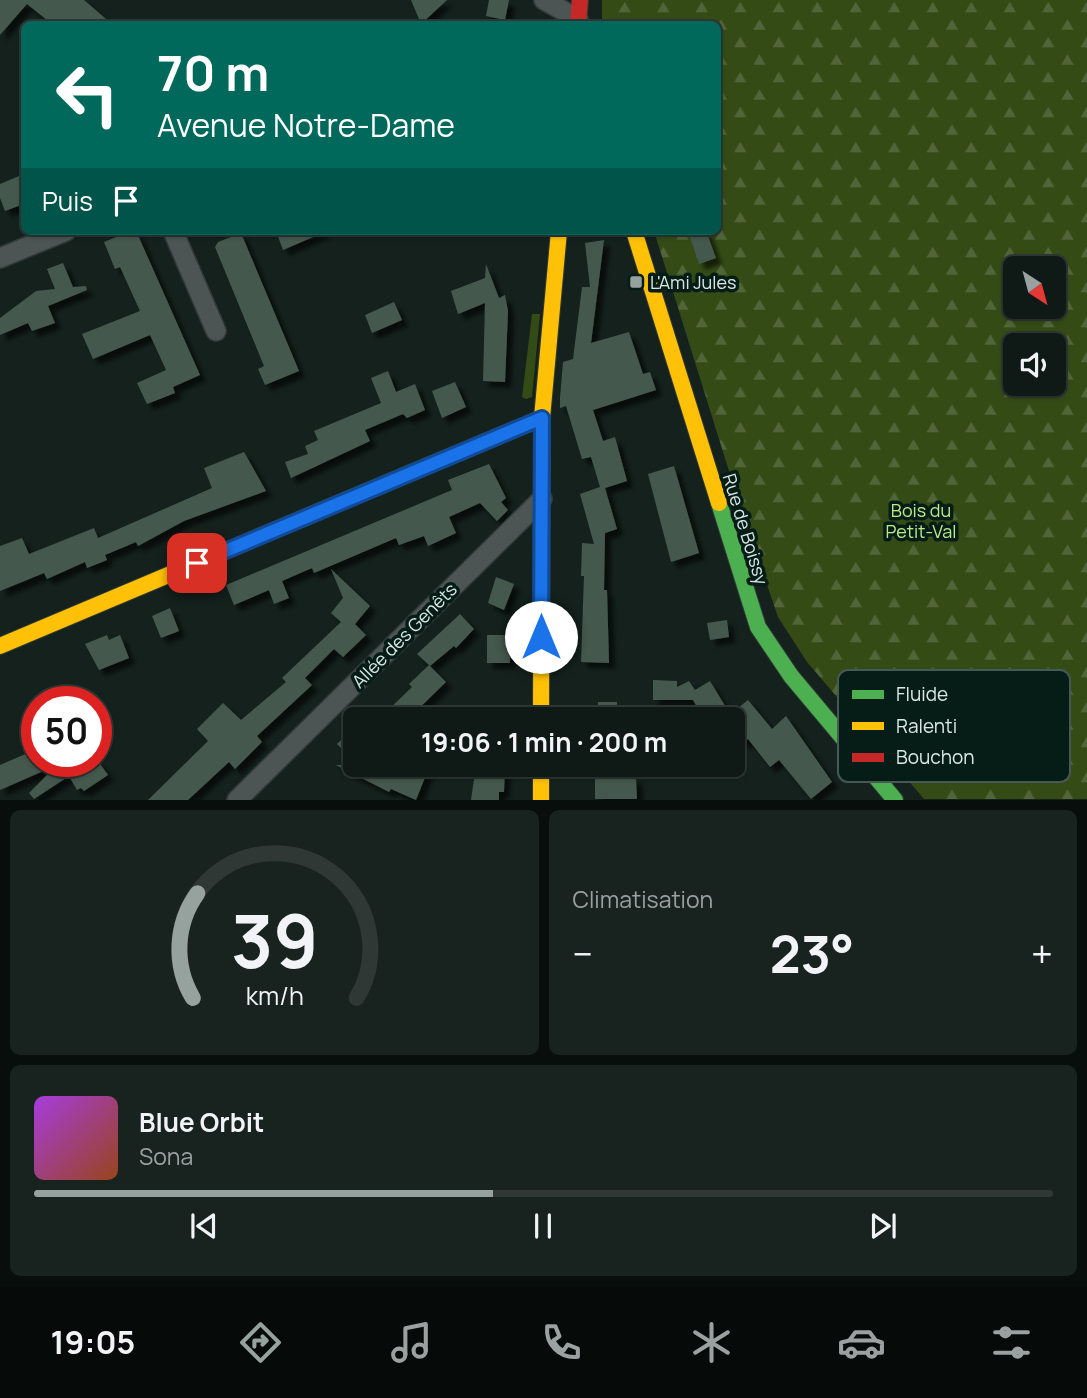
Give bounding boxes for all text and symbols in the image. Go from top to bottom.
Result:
text: 70 m [157,39,269,106]
icon: left [42,49,133,140]
text: Avenue Notre-Dame [157,103,455,147]
icon: arrive [107,182,145,220]
text: Puis [42,183,93,219]
north arrow [1003,256,1066,318]
map controls [1003,256,1066,396]
place label: L'Ami Jules [650,270,736,294]
marker: L'Ami Jules [628,274,644,290]
button: sound [1003,333,1066,396]
street label: Rue de Boissy [718,471,774,588]
park label: Bois du Petit-Val [886,498,956,543]
pin [167,533,227,593]
icon: arrive [178,544,216,582]
street label: Allée des Genêts [346,577,462,693]
position arrow [504,600,578,674]
legend [838,670,1070,782]
text: Fluide [896,681,948,707]
speed limit sign: 50 [21,686,112,777]
text: Ralenti [896,713,957,739]
text: 19:06 · 1 min · 200 m [421,724,667,760]
text: Bouchon [896,744,975,770]
text: Climatisation [573,883,713,915]
text: 39 [230,891,318,991]
text: 23° [770,918,854,989]
text: − [573,927,593,979]
text: + [1031,927,1053,979]
text: km/h [245,978,303,1013]
text: Blue Orbit [139,1104,264,1140]
text: Sona [139,1140,193,1172]
icon: previous [185,1207,223,1245]
icon: pause [524,1207,562,1245]
icon: next [864,1207,902,1245]
icon: directions [236,1318,285,1367]
icon: music [387,1318,436,1367]
icon: phone [537,1318,586,1367]
icon: climate [687,1318,736,1367]
icon: car [837,1318,886,1367]
icon: filters [987,1318,1036,1367]
text: 19:05 [51,1320,135,1364]

